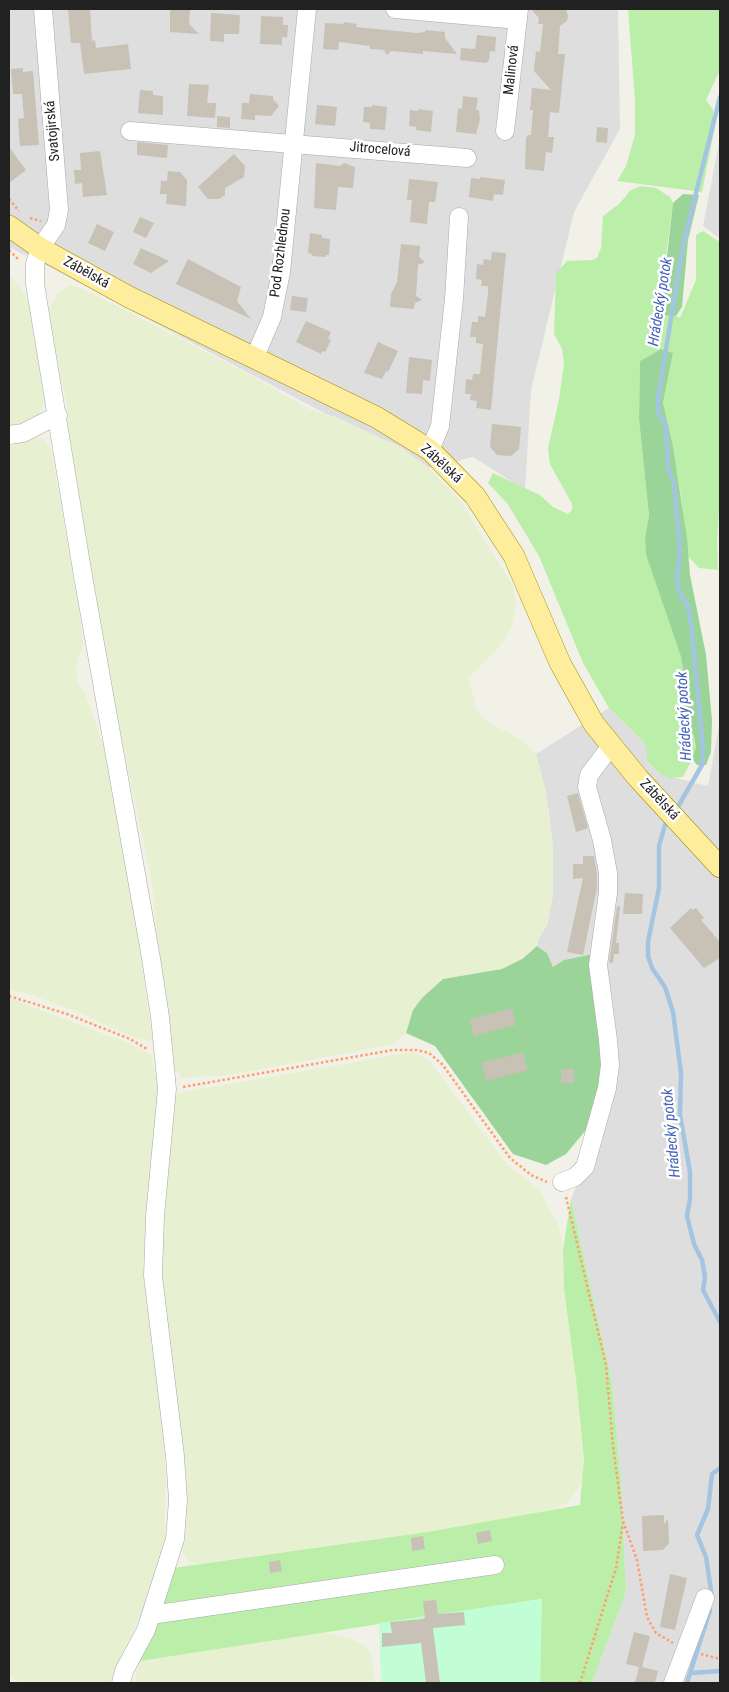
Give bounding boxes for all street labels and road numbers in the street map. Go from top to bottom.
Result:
street label: Malinová [501,44,523,96]
street label: Svatojirská [42,100,64,162]
street label: Jitrocelová [349,139,411,161]
street label: Pod Rozhlednou [267,208,295,298]
street label: Zábělská [60,254,112,292]
street label: Zábělská [417,441,465,487]
street label: Zábělská [636,776,682,824]

